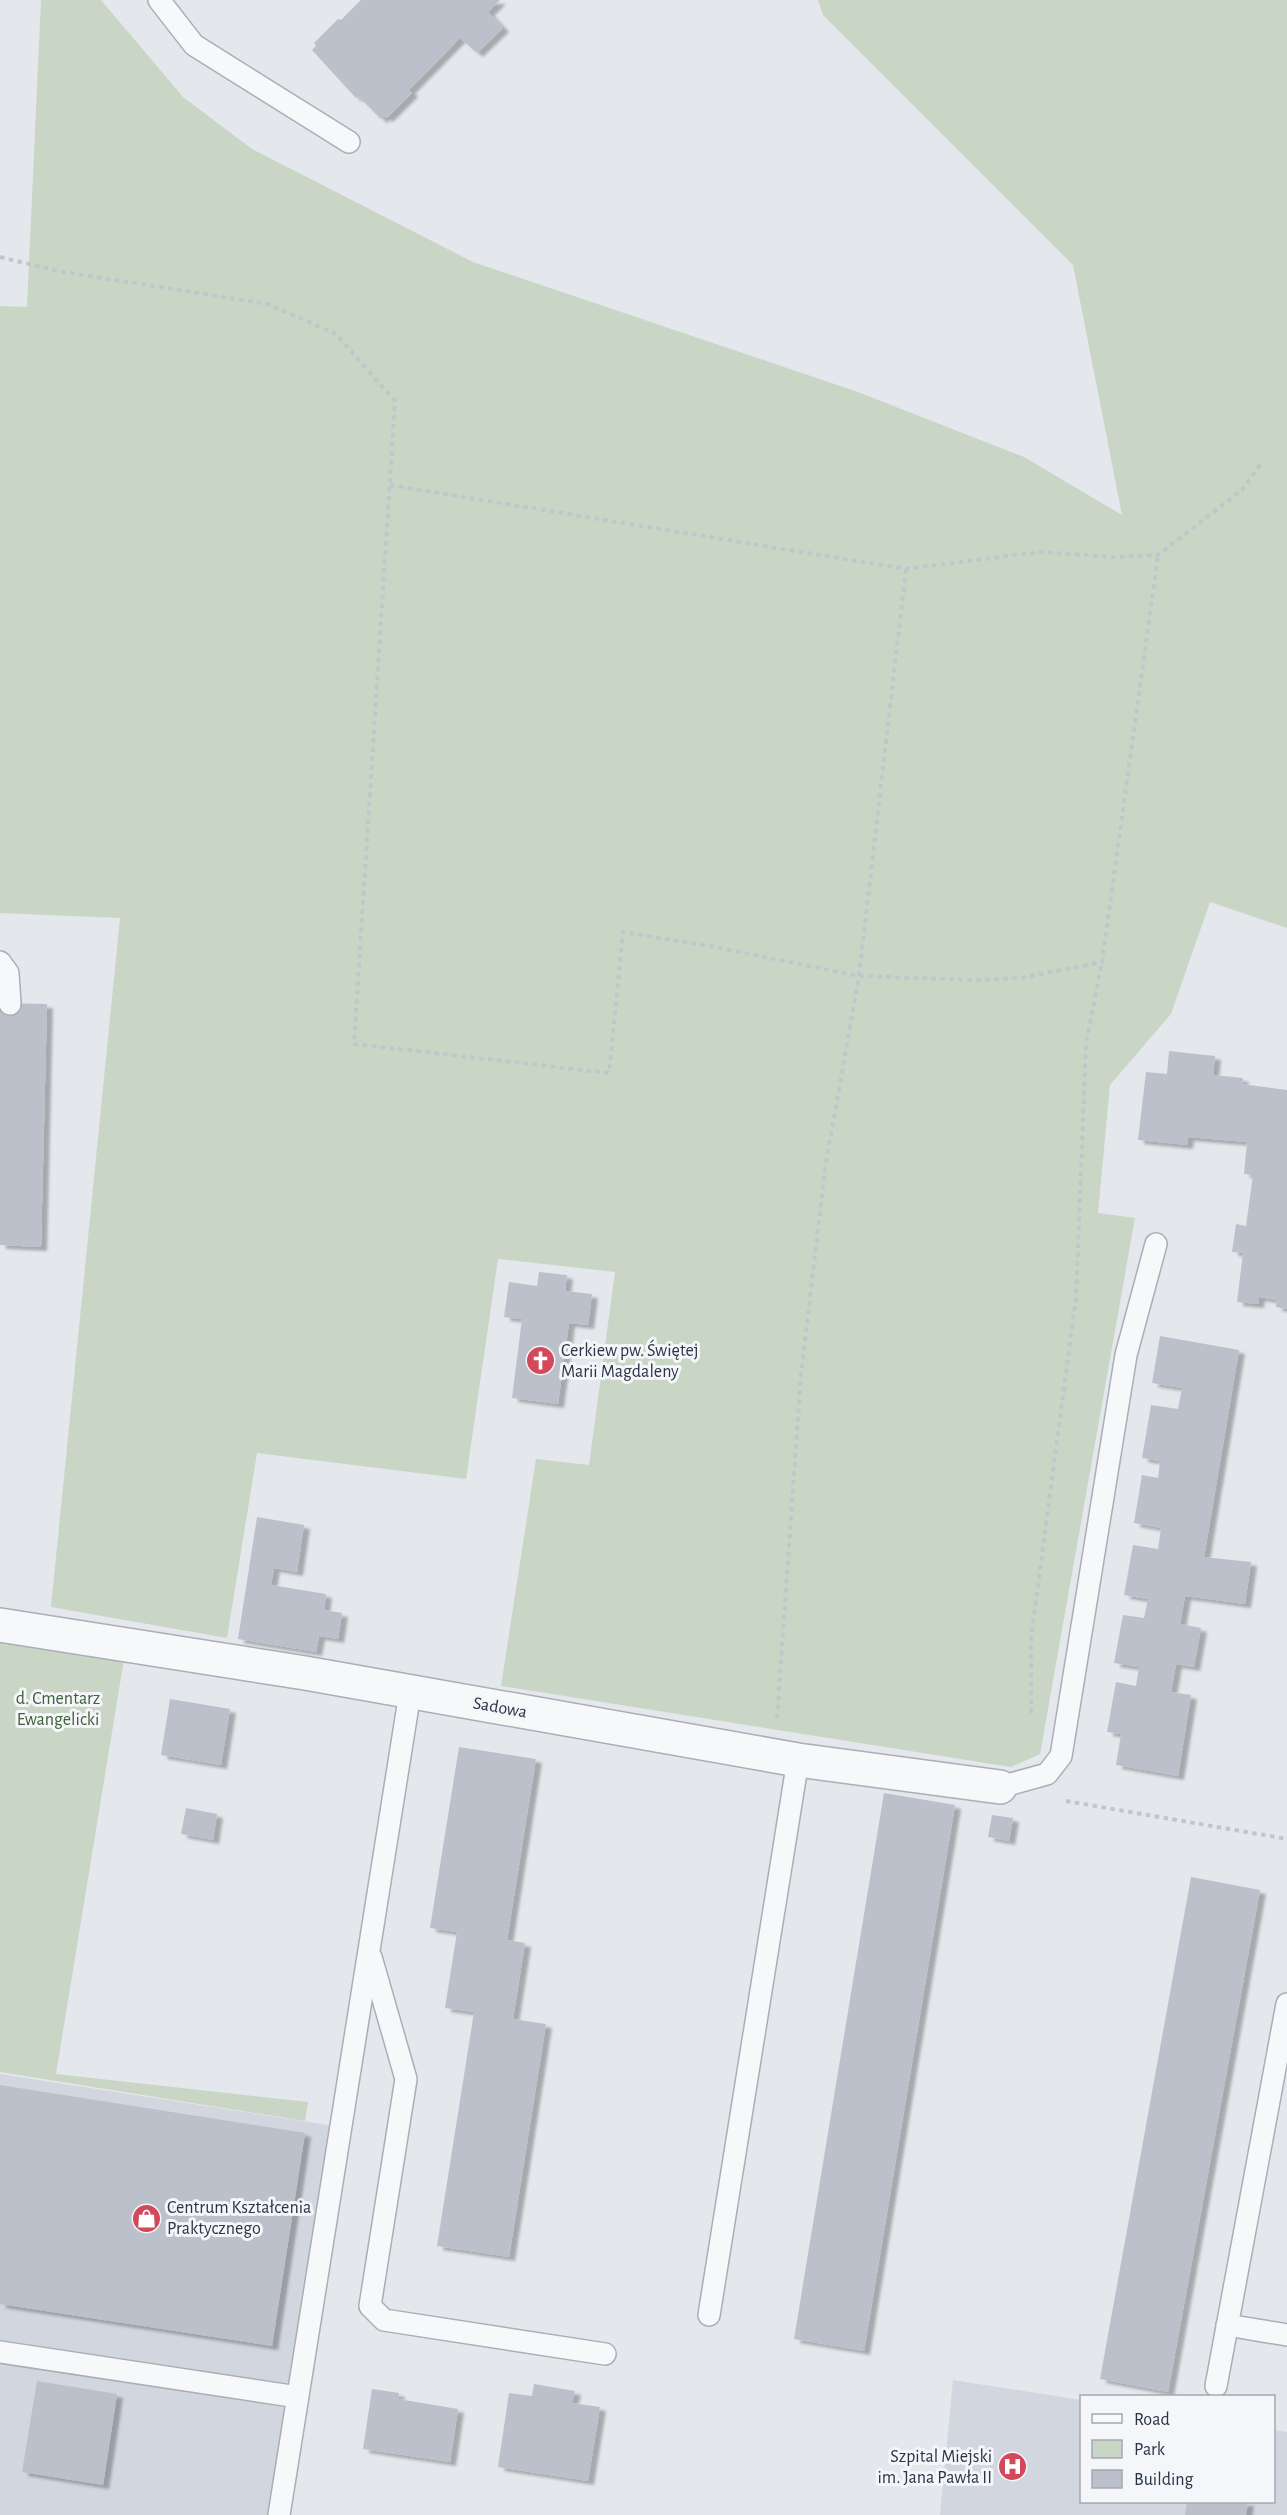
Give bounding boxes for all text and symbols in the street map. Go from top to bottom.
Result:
place label: Cerkiew pw. Świętej Marii Magdaleny [561,1339,698,1381]
church icon: Cerkiew pw. Świętej Marii Magdaleny [524,1345,556,1377]
park label: d. Cmentarz Ewangelicki [16,1690,100,1729]
street label: Sadowa [472,1694,528,1722]
place label: Centrum Kształcenia Praktycznego [167,2199,311,2238]
shop icon: Centrum Kształcenia Praktycznego [130,2202,162,2234]
legend [1080,2395,1275,2503]
text: Road [1134,2411,1170,2429]
text: Park [1134,2441,1166,2459]
place label: Szpital Miejski im. Jana Pawła II [878,2448,992,2487]
hospital icon: Szpital Miejski im. Jana Pawła II [997,2451,1029,2483]
text: Building [1134,2471,1194,2489]

